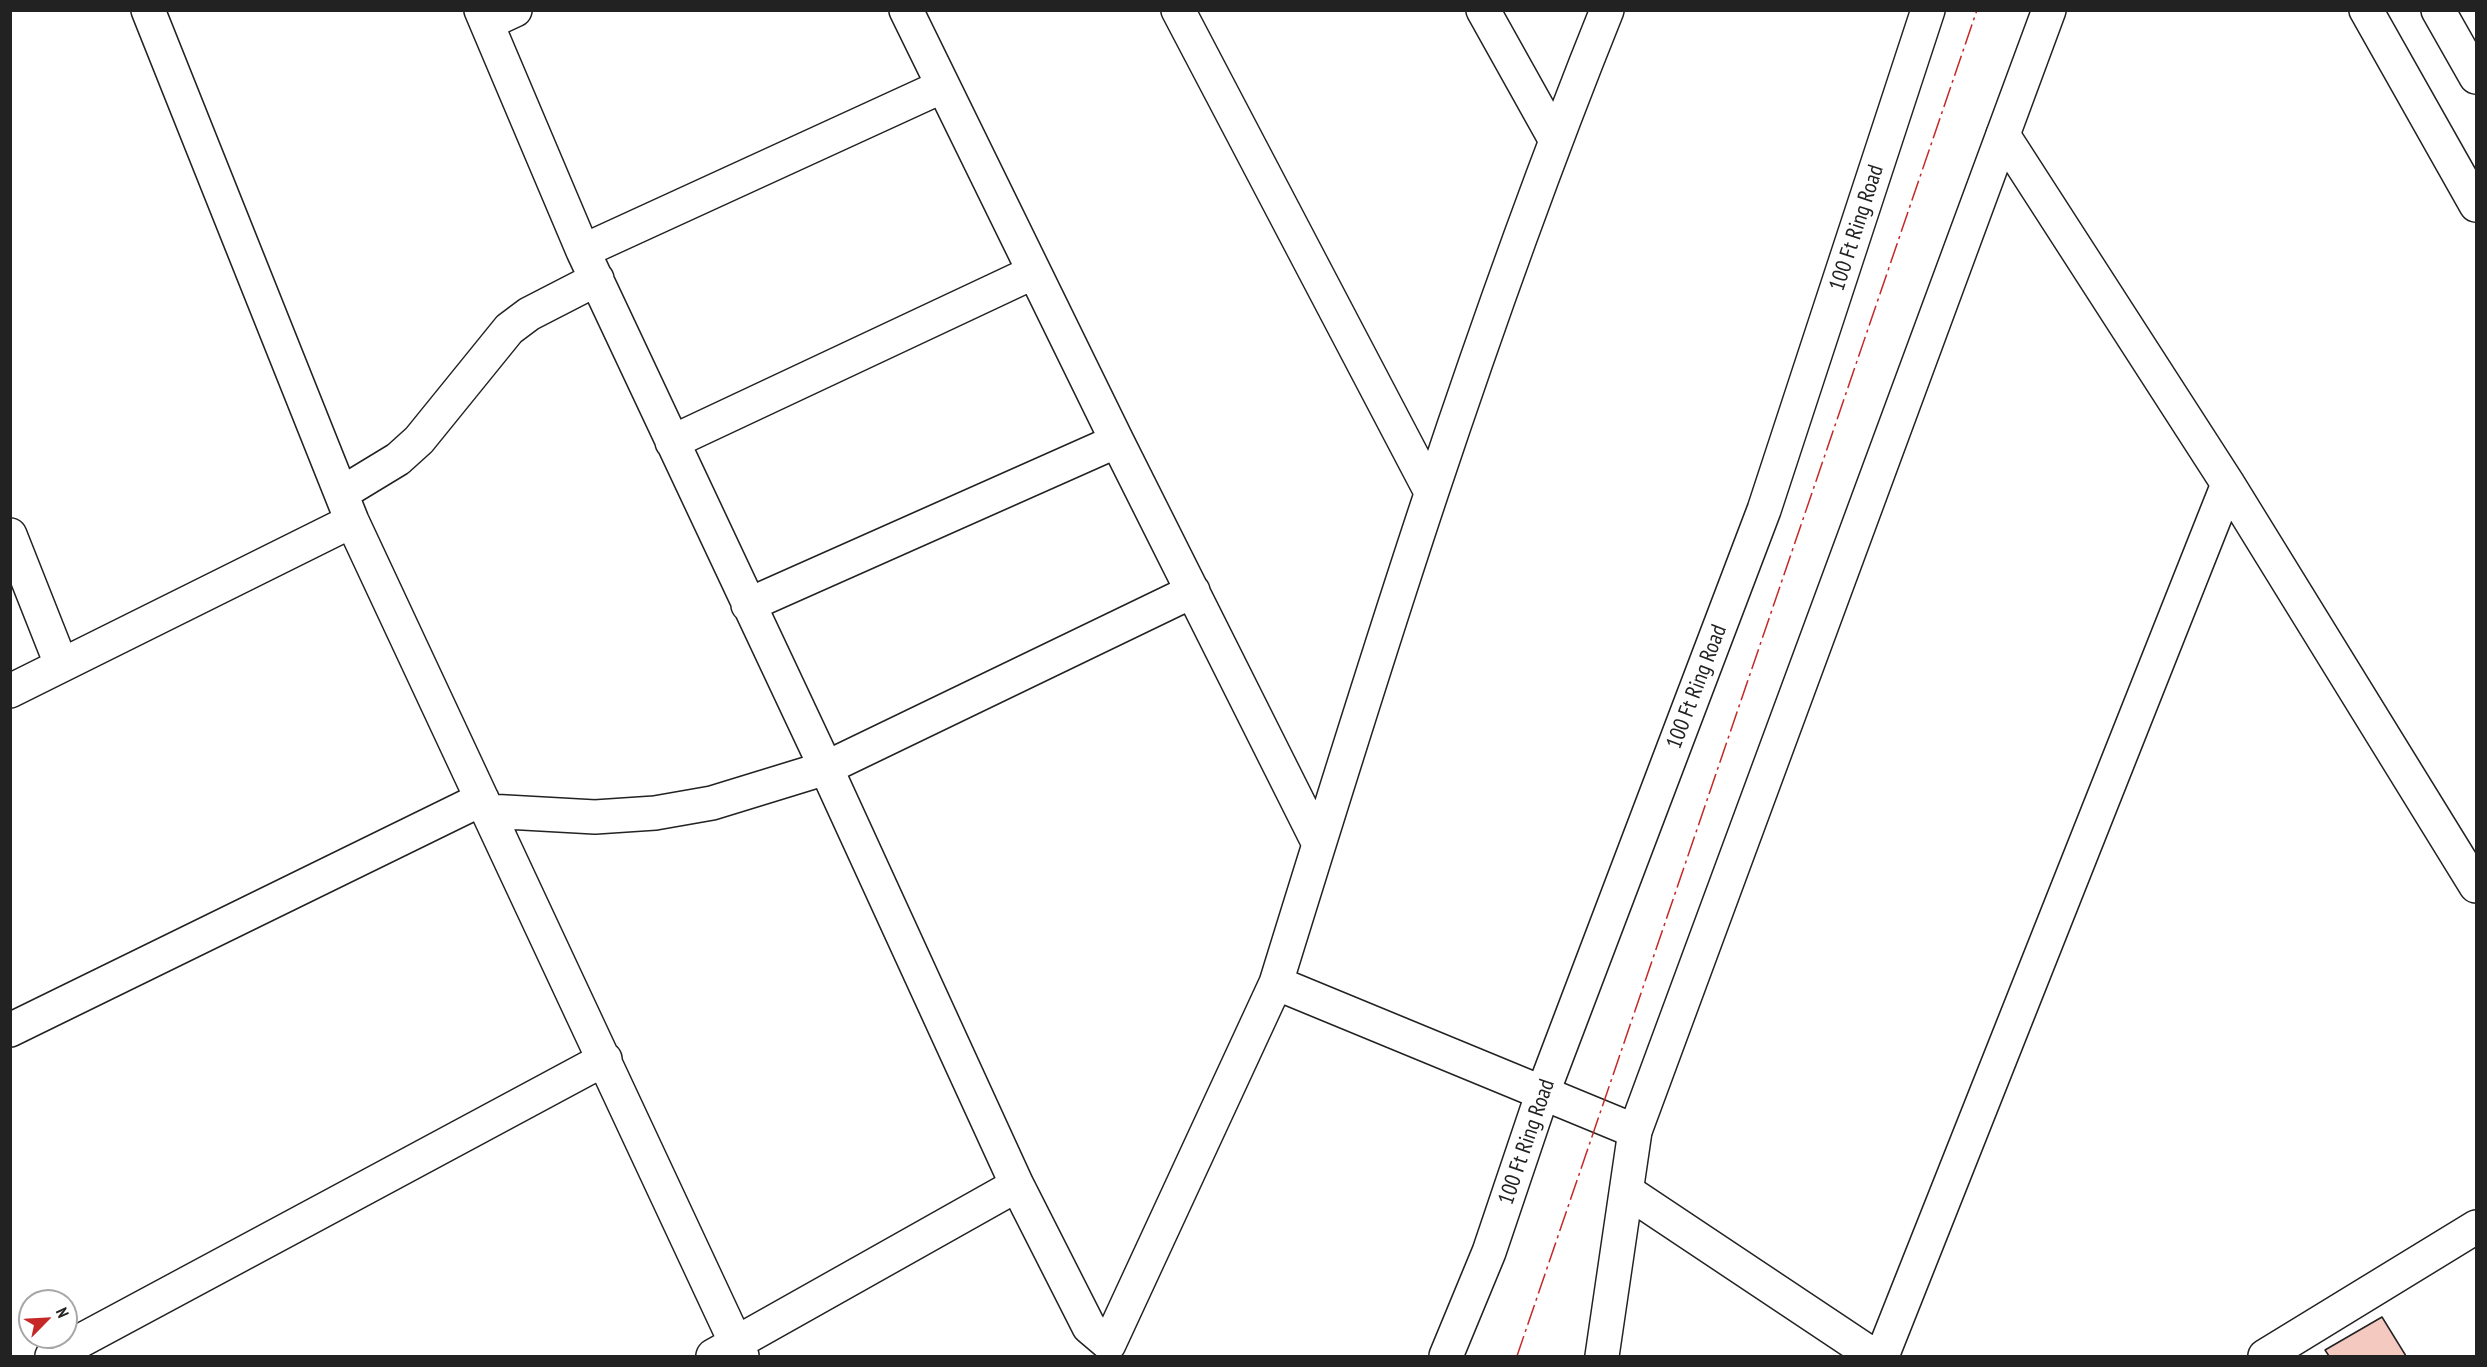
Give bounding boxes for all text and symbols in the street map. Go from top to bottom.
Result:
street label: 100 Ft Ring Road [1824,162,1890,294]
street label: 100 Ft Ring Road [1661,621,1733,753]
street label: 100 Ft Ring Road [1493,1076,1561,1208]
north arrow [18,1289,78,1349]
text: N [52,1304,74,1320]

